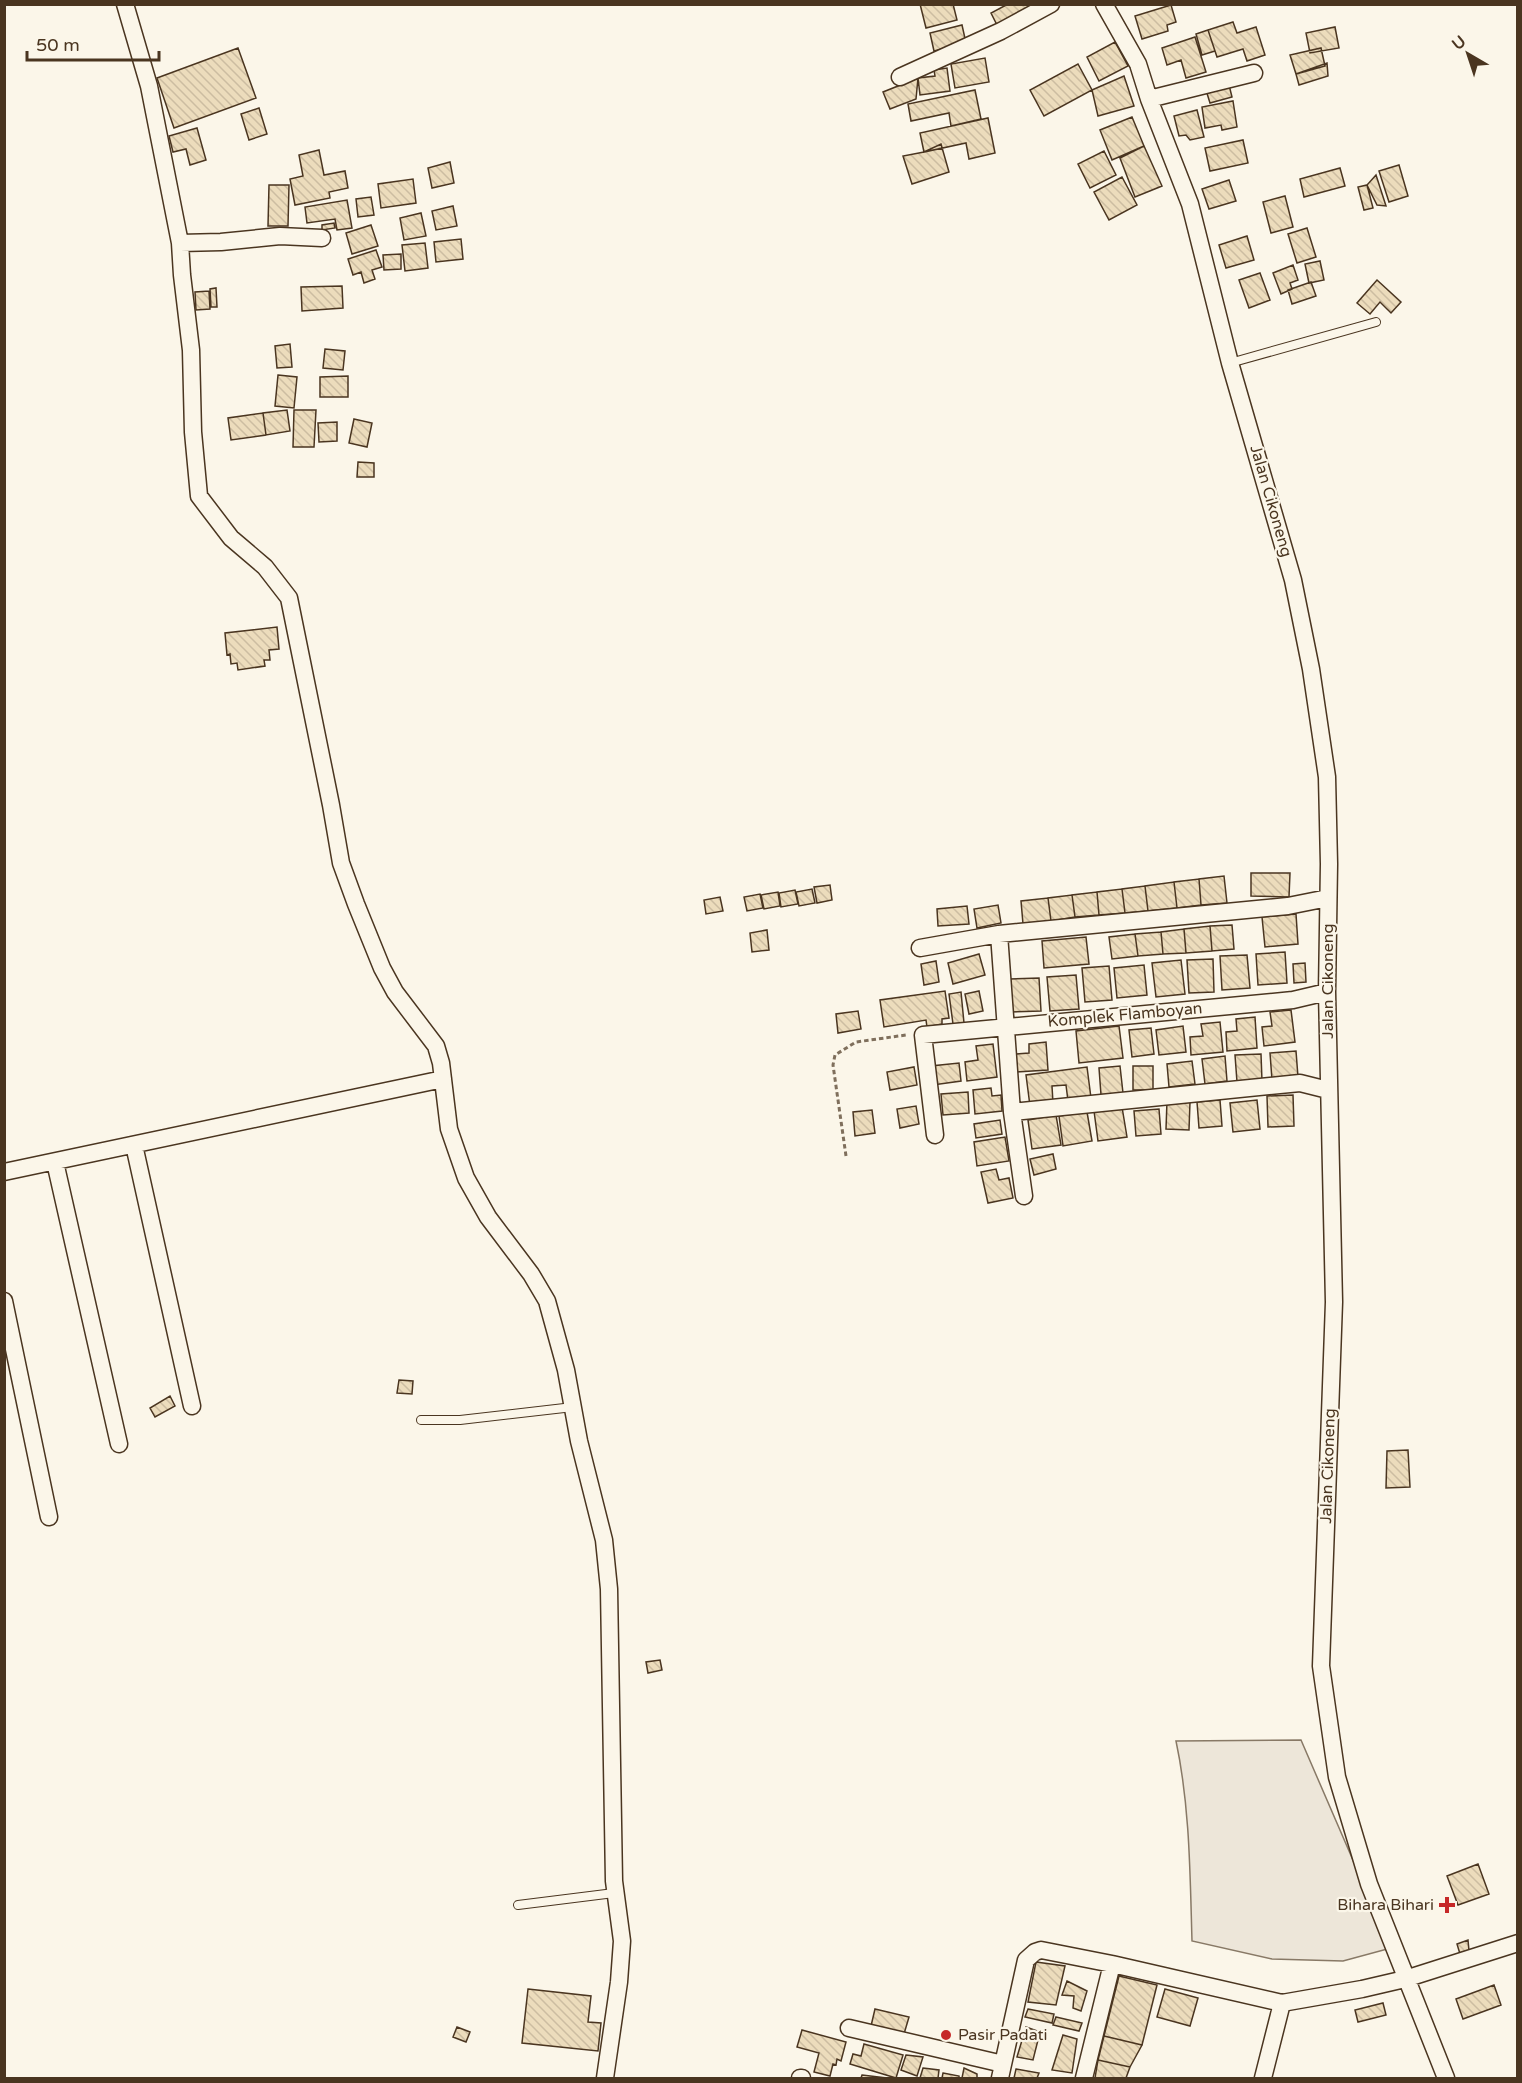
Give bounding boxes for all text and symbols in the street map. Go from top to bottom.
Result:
scale bar [27,24,159,62]
north arrow [1438,24,1498,84]
text: U [1448,32,1470,55]
text: 50 m [36,34,80,56]
street label: Jalan Cikoneng [1245,443,1297,559]
street label: Jalan Cikoneng [1318,923,1338,1039]
street label: Komplek Flamboyan [1047,998,1203,1032]
street label: Jalan Cikoneng [1316,1408,1340,1524]
place label: Bihara Bihari [1337,1895,1434,1915]
marker: Bihara Bihari [1438,1896,1456,1914]
place label: Pasir Padati [958,2025,1048,2045]
marker: Pasir Padati [939,2028,953,2042]

